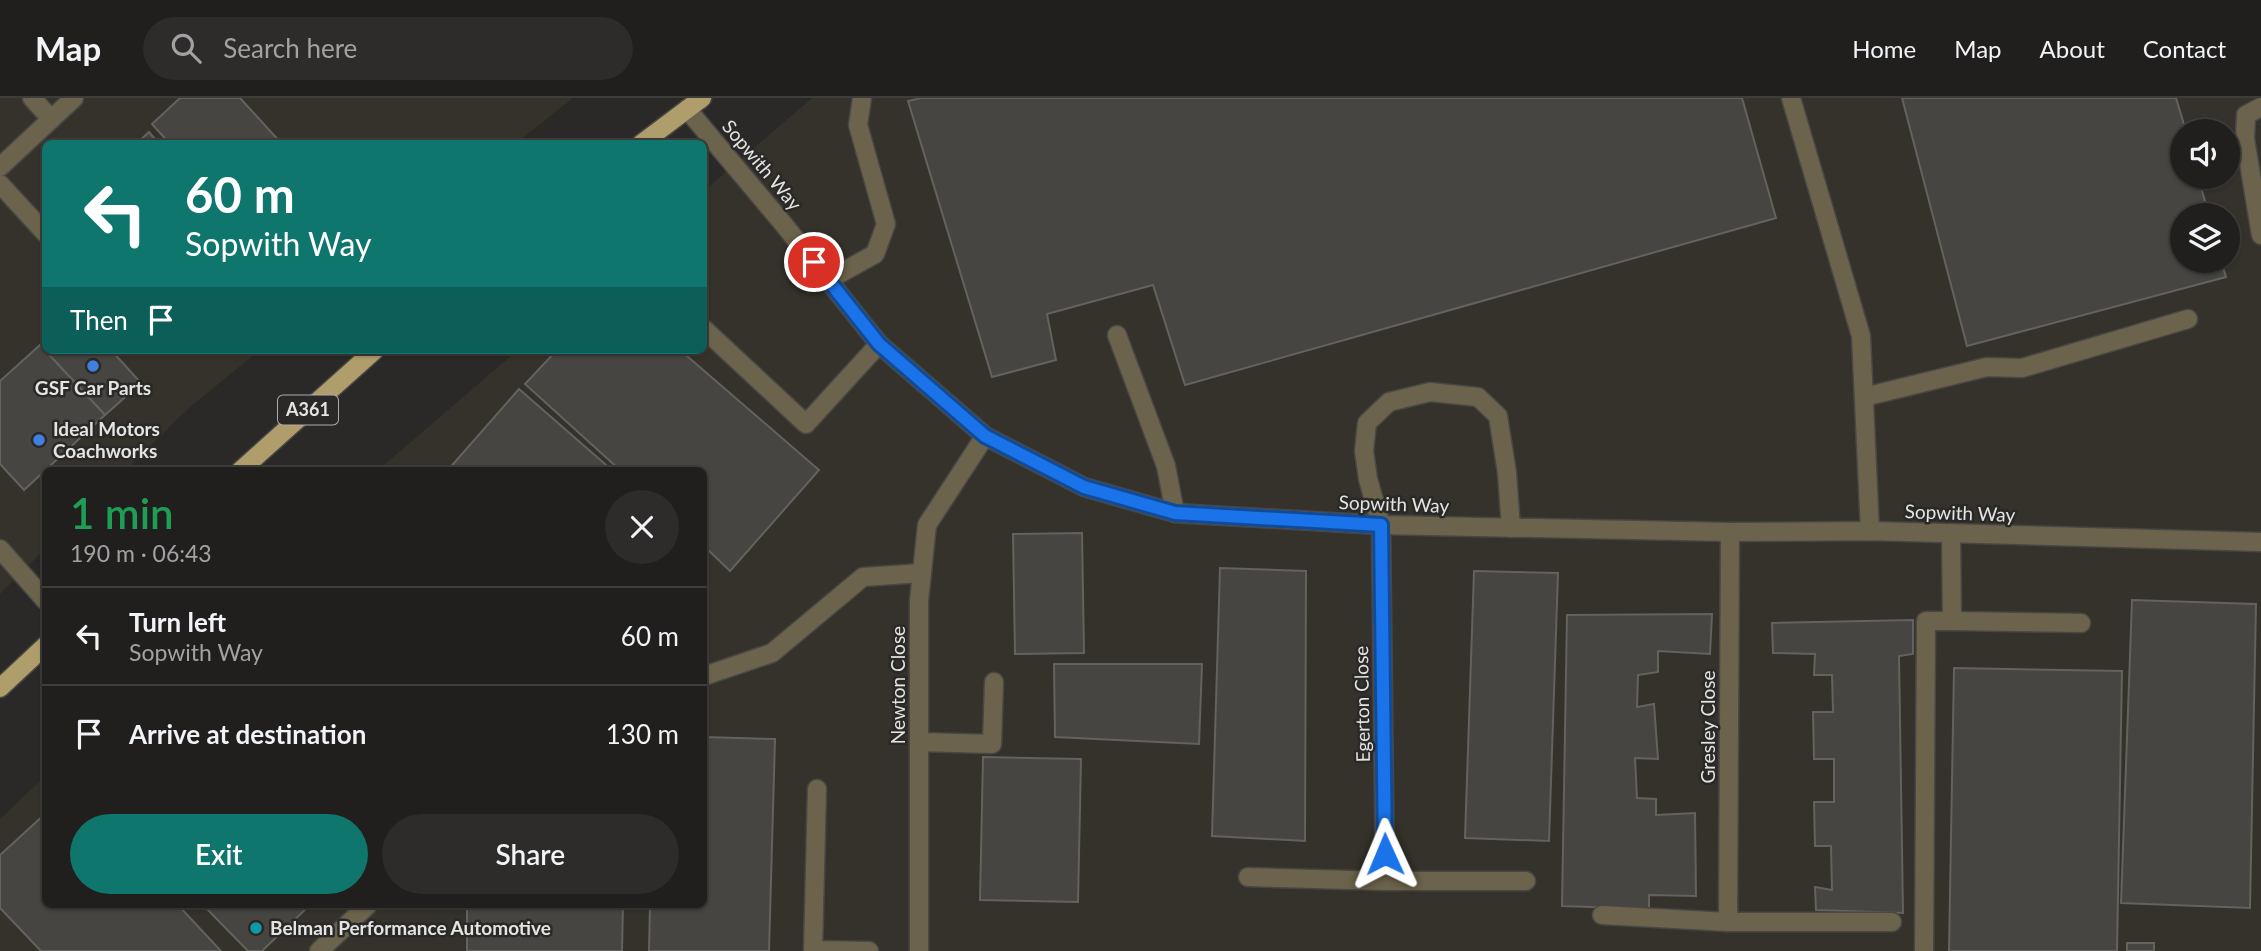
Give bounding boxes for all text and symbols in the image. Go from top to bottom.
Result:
search box [143,17,633,80]
text: Map [35,28,101,68]
icon: search [167,29,205,67]
text: Search here [223,32,357,64]
text: Home [1852,34,1916,63]
text: Map [1954,34,2002,63]
text: About [2040,34,2105,63]
text: Contact [2143,34,2226,63]
street label: Sopwith Way [718,115,807,215]
map controls [2170,119,2240,273]
button: sound [2170,119,2240,189]
text: 60 m [185,165,295,223]
icon: left [70,168,161,259]
button: layers [2170,203,2240,273]
text: Sopwith Way [185,224,371,263]
pin [784,232,844,292]
icon: arrive [795,243,833,281]
icon: arrive [142,301,180,339]
text: Then [70,304,128,336]
marker: GSF Car Parts [85,358,101,374]
place label: GSF Car Parts [35,376,151,399]
road number: A361 [278,396,338,424]
place label: Ideal Motors Coachworks [53,417,160,462]
marker: Ideal Motors Coachworks [31,432,47,448]
text: 1 min [70,488,174,538]
button: close [605,490,679,564]
street label: Sopwith Way [1338,490,1450,517]
street label: Sopwith Way [1904,499,2016,526]
text: 190 m · 06:43 [70,539,212,567]
text: Turn left [129,606,226,638]
icon: left [70,617,108,655]
text: 60 m [621,620,679,652]
street label: Newton Close [886,626,909,744]
text: Sopwith Way [129,638,263,666]
street label: Egerton Close [1349,646,1374,762]
street label: Gresley Close [1696,670,1719,784]
icon: arrive [70,715,108,753]
text: Arrive at destination [129,718,366,750]
text: 130 m [606,718,679,750]
button: Exit [70,814,368,894]
button: Share [382,814,679,894]
position arrow [1348,817,1422,891]
place label: Belman Performance Automotive [270,916,551,939]
marker: Belman Performance Automotive [248,920,264,936]

